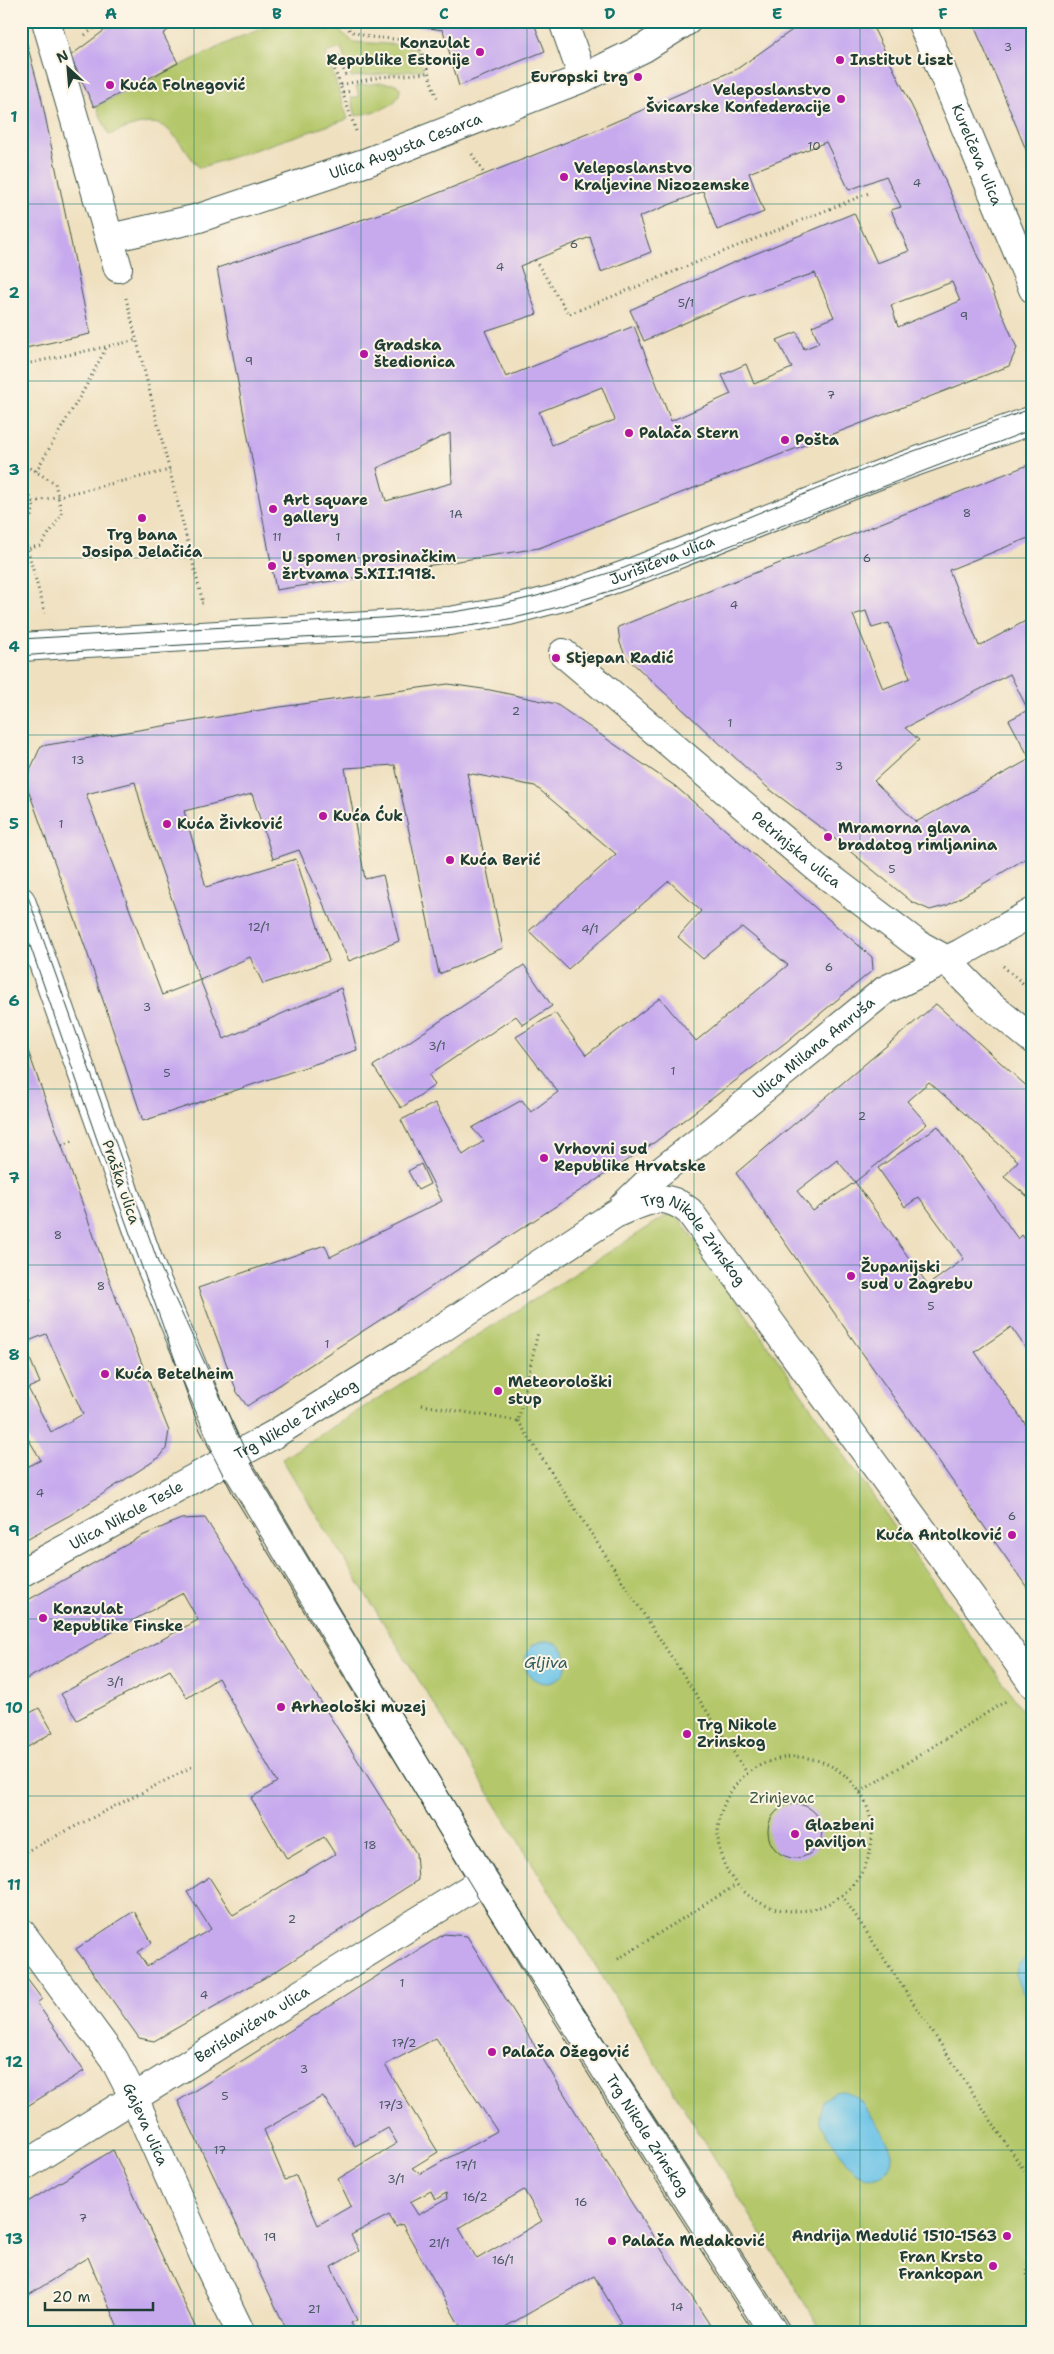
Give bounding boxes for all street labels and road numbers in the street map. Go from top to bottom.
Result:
street label: Kurelčeva ulica [947,101,1007,209]
street label: Ulica Augusta Cesarca [327,108,485,184]
street label: Jurišićeva ulica [607,531,718,590]
street label: Petrinjska ulica [747,807,845,893]
street label: Ulica Milana Amruša [749,992,879,1103]
street label: Praška ulica [97,1137,145,1227]
street label: Trg Nikole Zrinskog [639,1189,750,1290]
street label: Trg Nikole Zrinskog [231,1375,362,1464]
street label: Ulica Nikole Tesle [66,1476,187,1555]
street label: Berislavićeva ulica [191,1981,314,2068]
street label: Trg Nikole Zrinskog [601,2070,694,2200]
street label: Gajeva ulica [118,2080,173,2170]

